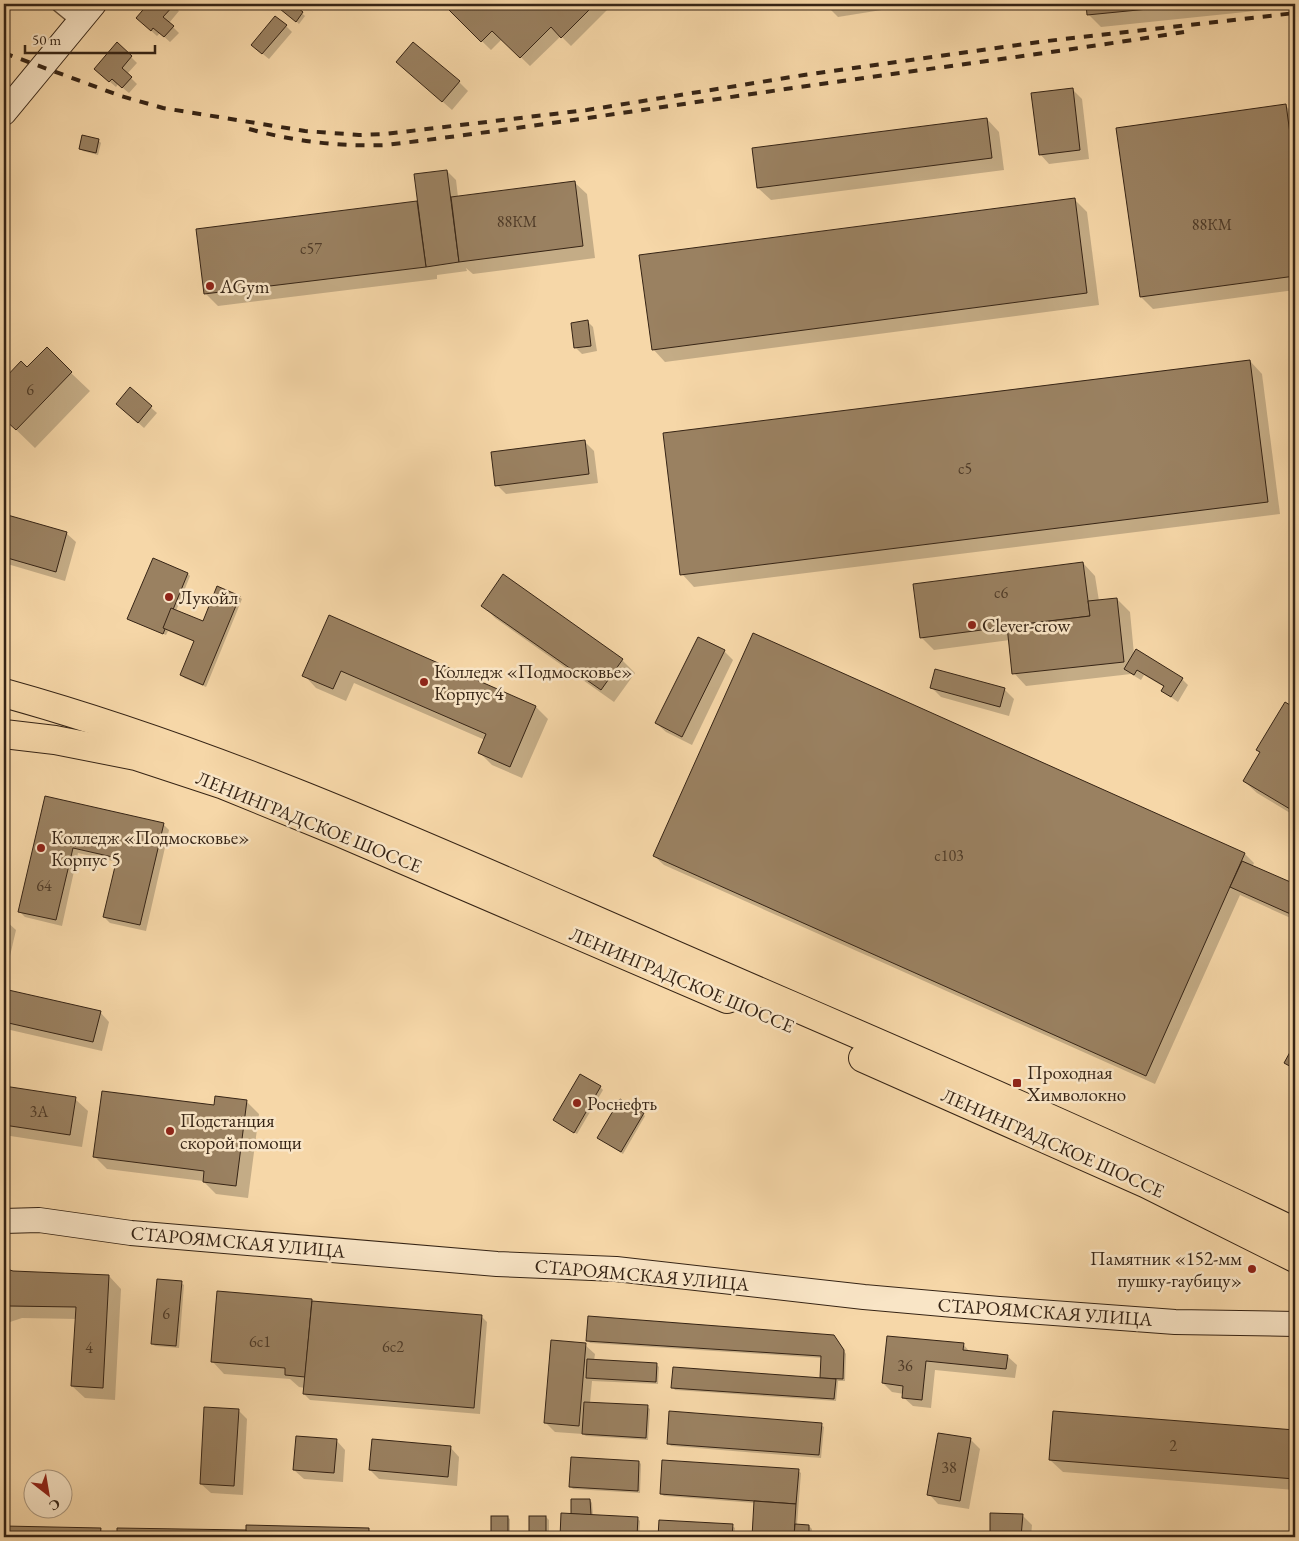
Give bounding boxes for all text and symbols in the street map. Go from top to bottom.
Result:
scale bar [25,22,155,54]
text: 50 m [32,30,61,49]
house number: 88КМ [497,211,537,232]
house number: 88КМ [1192,214,1232,235]
house number: с57 [300,238,322,259]
place label: AGym [219,274,270,299]
marker: AGym [204,280,216,292]
house number: 6 [26,379,34,400]
house number: с5 [958,458,972,479]
house number: с6 [994,582,1008,603]
place label: Лукойл [179,585,238,610]
marker: Лукойл [163,591,175,603]
place label: Clever-crow [982,613,1071,638]
marker: Clever-crow [966,619,978,631]
place label: Колледж «Подмосковье» Корпус 4 [434,659,632,706]
marker: Колледж «Подмосковье» Корпус 4 [418,676,430,688]
street label: ЛЕНИНГРАДСКОЕ ШОССЕ [192,765,426,879]
place label: Колледж «Подмосковье» Корпус 5 [51,825,249,872]
marker: Колледж «Подмосковье» Корпус 5 [35,842,47,854]
house number: c103 [934,845,964,866]
house number: 64 [36,875,52,896]
street label: ЛЕНИНГРАДСКОЕ ШОССЕ [566,921,798,1039]
place label: Проходная Химволокно [1026,1060,1126,1107]
marker: Проходная Химволокно [1011,1077,1023,1089]
street label: ЛЕНИНГРАДСКОЕ ШОССЕ [938,1082,1169,1204]
place label: Роснефть [587,1091,657,1116]
marker: Роснефть [571,1097,583,1109]
house number: 3А [30,1101,49,1122]
place label: Подстанция скорой помощи [180,1108,302,1155]
marker: Подстанция скорой помощи [164,1125,176,1137]
street label: СТАРОЯМСКАЯ УЛИЦА [130,1220,347,1264]
place label: Памятник «152-мм пушку-гаубицу» [1090,1246,1242,1293]
street label: СТАРОЯМСКАЯ УЛИЦА [534,1253,751,1297]
marker: Памятник «152-мм пушку-гаубицу» [1246,1263,1258,1275]
street label: СТАРОЯМСКАЯ УЛИЦА [937,1292,1154,1332]
house number: 6 [162,1303,170,1324]
house number: 6с1 [249,1331,271,1352]
house number: 6с2 [382,1336,404,1357]
house number: 4 [85,1337,93,1358]
house number: 36 [897,1355,913,1376]
house number: 2 [1169,1435,1177,1456]
house number: 38 [941,1457,957,1478]
north arrow [22,1468,72,1518]
text: С [46,1495,64,1515]

